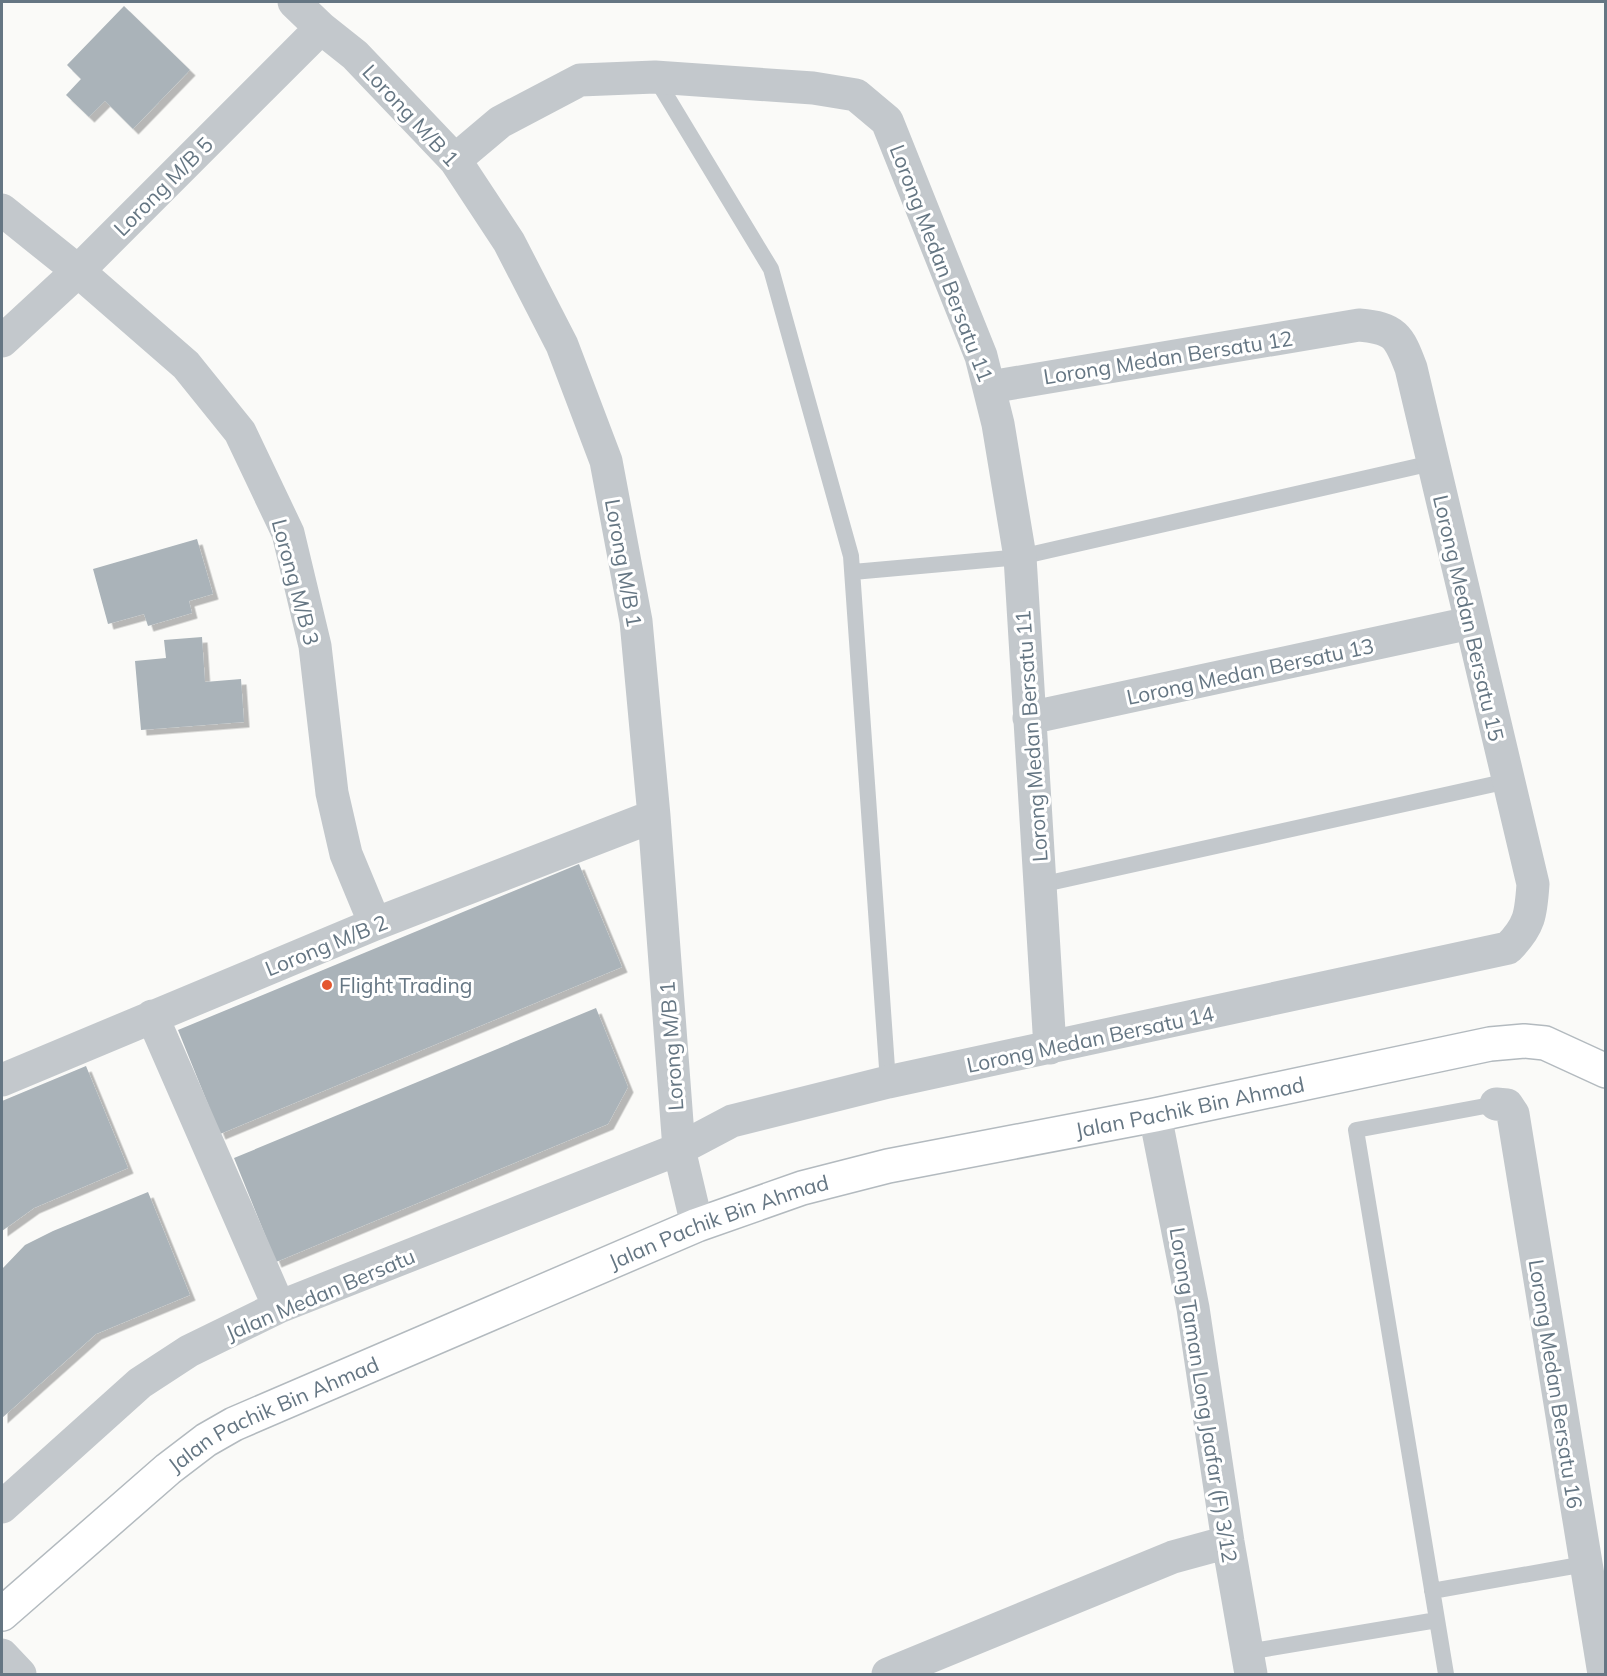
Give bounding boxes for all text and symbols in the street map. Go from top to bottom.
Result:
street label: Lorong M/B 1 [357,59,465,171]
street label: Lorong M/B 5 [108,131,218,241]
street label: Lorong Medan Bersatu 11 [885,141,999,385]
street label: Lorong Medan Bersatu 12 [1041,324,1295,390]
street label: Lorong Medan Bersatu 15 [1428,492,1510,744]
street label: Lorong M/B 1 [600,497,648,629]
street label: Lorong M/B 3 [267,516,325,648]
street label: Lorong Medan Bersatu 11 [1009,609,1053,863]
street label: Lorong Medan Bersatu 13 [1124,632,1376,710]
street label: Lorong M/B 2 [261,909,391,981]
place label: Flight Trading [339,972,472,998]
marker: Flight Trading [320,978,334,992]
street label: Lorong M/B 1 [654,980,688,1112]
street label: Lorong Medan Bersatu 14 [964,1000,1216,1078]
street label: Jalan Pachik Bin Ahmad [1073,1071,1307,1143]
street label: Jalan Pachik Bin Ahmad [605,1169,831,1274]
street label: Lorong Taman Long Jaafar (F) 3/12 [1165,1226,1243,1564]
street label: Jalan Medan Bersatu [221,1242,419,1346]
street label: Lorong Medan Bersatu 16 [1523,1257,1589,1511]
street label: Jalan Pachik Bin Ahmad [162,1350,383,1478]

